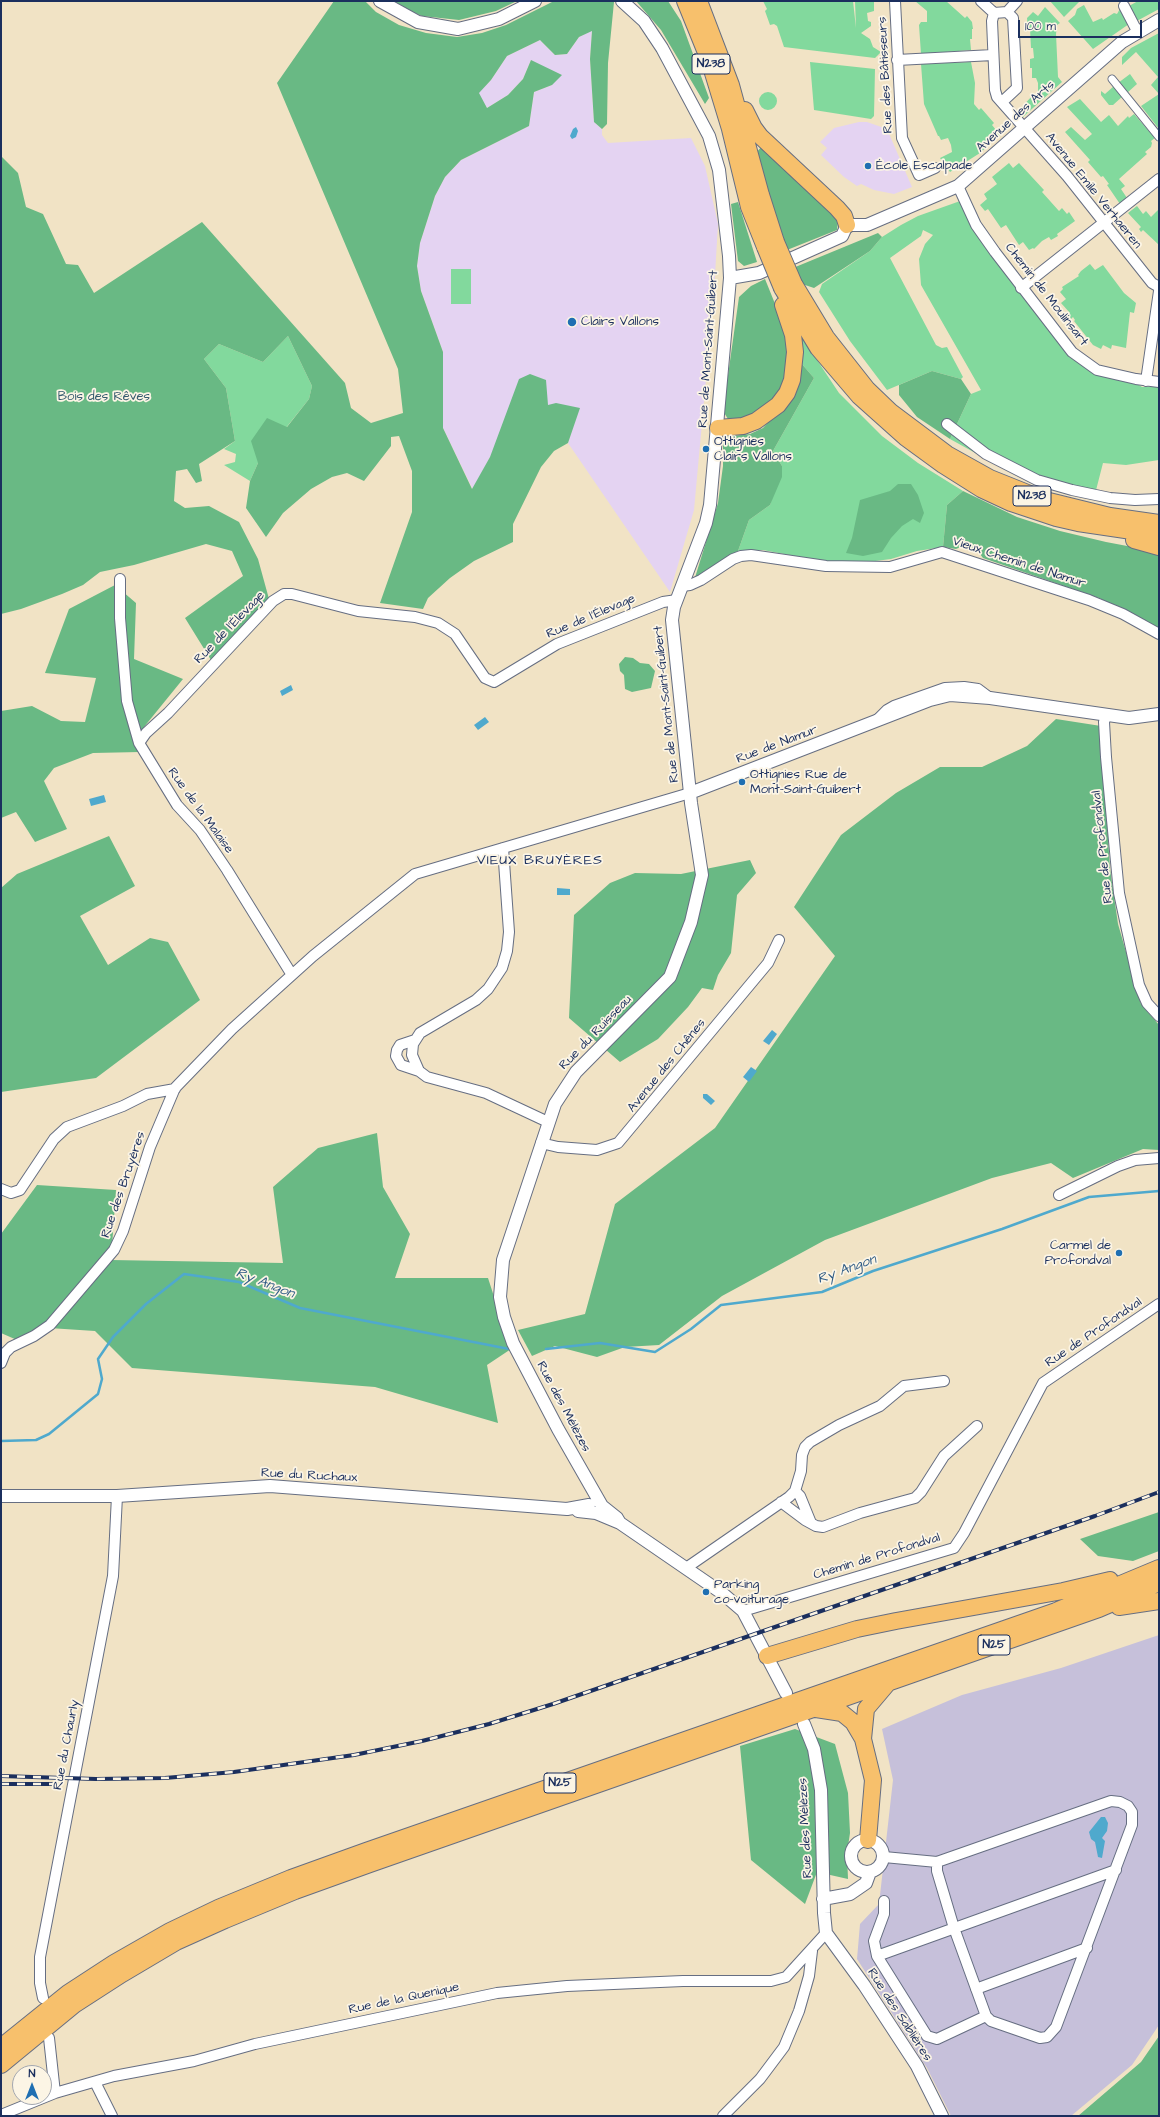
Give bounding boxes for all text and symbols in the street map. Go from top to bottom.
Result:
scale bar [1020,12,1144,38]
street label: Rue des Bâtisseurs [875,16,897,134]
text: 100 m [1025,18,1056,35]
road number: N238 [692,54,730,74]
street label: Avenue des Arts [974,78,1058,156]
street label: Avenue Emile Verhaeren [1041,130,1145,252]
place label: École Escalpade [876,158,972,174]
marker: École Escalpade [863,161,873,171]
street label: Chemin de Moulinsart [1001,241,1091,349]
street label: Rue de Mont-Saint-Guibert [696,270,722,428]
place label: Clairs Vallons [581,314,659,330]
marker: Clairs Vallons [566,316,578,328]
park label: Bois des Rêves [58,389,150,405]
place label: Ottignies Clairs Vallons [714,434,792,465]
marker: Ottignies Clairs Vallons [701,444,711,454]
road number: N238 [1013,486,1051,506]
street label: Vieux Chemin de Namur [950,534,1088,592]
street label: Rue de l'Élevage [191,588,269,668]
street label: Rue de l'Élevage [544,591,638,643]
street label: Rue de Mont-Saint-Guibert [651,625,683,783]
street label: Rue de Namur [734,722,820,768]
street label: Rue de la Malaise [164,765,236,857]
place label: Ottignies Rue de Mont-Saint-Guibert [750,767,861,798]
marker: Ottignies Rue de Mont-Saint-Guibert [737,777,747,787]
street label: Rue de Profondval [1089,790,1117,904]
district label: VIEUX BRUYÈRES [477,853,603,869]
street label: Rue du Ruisseau [556,992,636,1074]
street label: Avenue des Chênes [625,1016,709,1116]
street label: Rue des Bruyères [98,1130,150,1240]
place label: Carmel de Profondval [1045,1238,1111,1269]
marker: Carmel de Profondval [1114,1248,1124,1258]
water label: Ry Angon [815,1252,879,1288]
water label: Ry Angon [233,1265,297,1303]
street label: Rue de Profondval [1043,1295,1145,1371]
street label: Rue des Mélèzes [533,1359,593,1455]
street label: Rue du Ruchaux [260,1466,358,1486]
street label: Chemin de Profondval [812,1530,942,1584]
place label: Parking co-voiturage [714,1577,789,1608]
marker: Parking co-voiturage [701,1587,711,1597]
road number: N25 [978,1635,1010,1655]
street label: Rue du Chaurly [51,1698,83,1792]
road number: N25 [544,1773,576,1793]
street label: Rue des Mélèzes [796,1777,816,1879]
street label: Rue des Sablières [863,1966,935,2064]
street label: Rue de la Quenique [347,1980,461,2018]
north arrow [12,2065,52,2105]
text: N [29,2066,35,2081]

